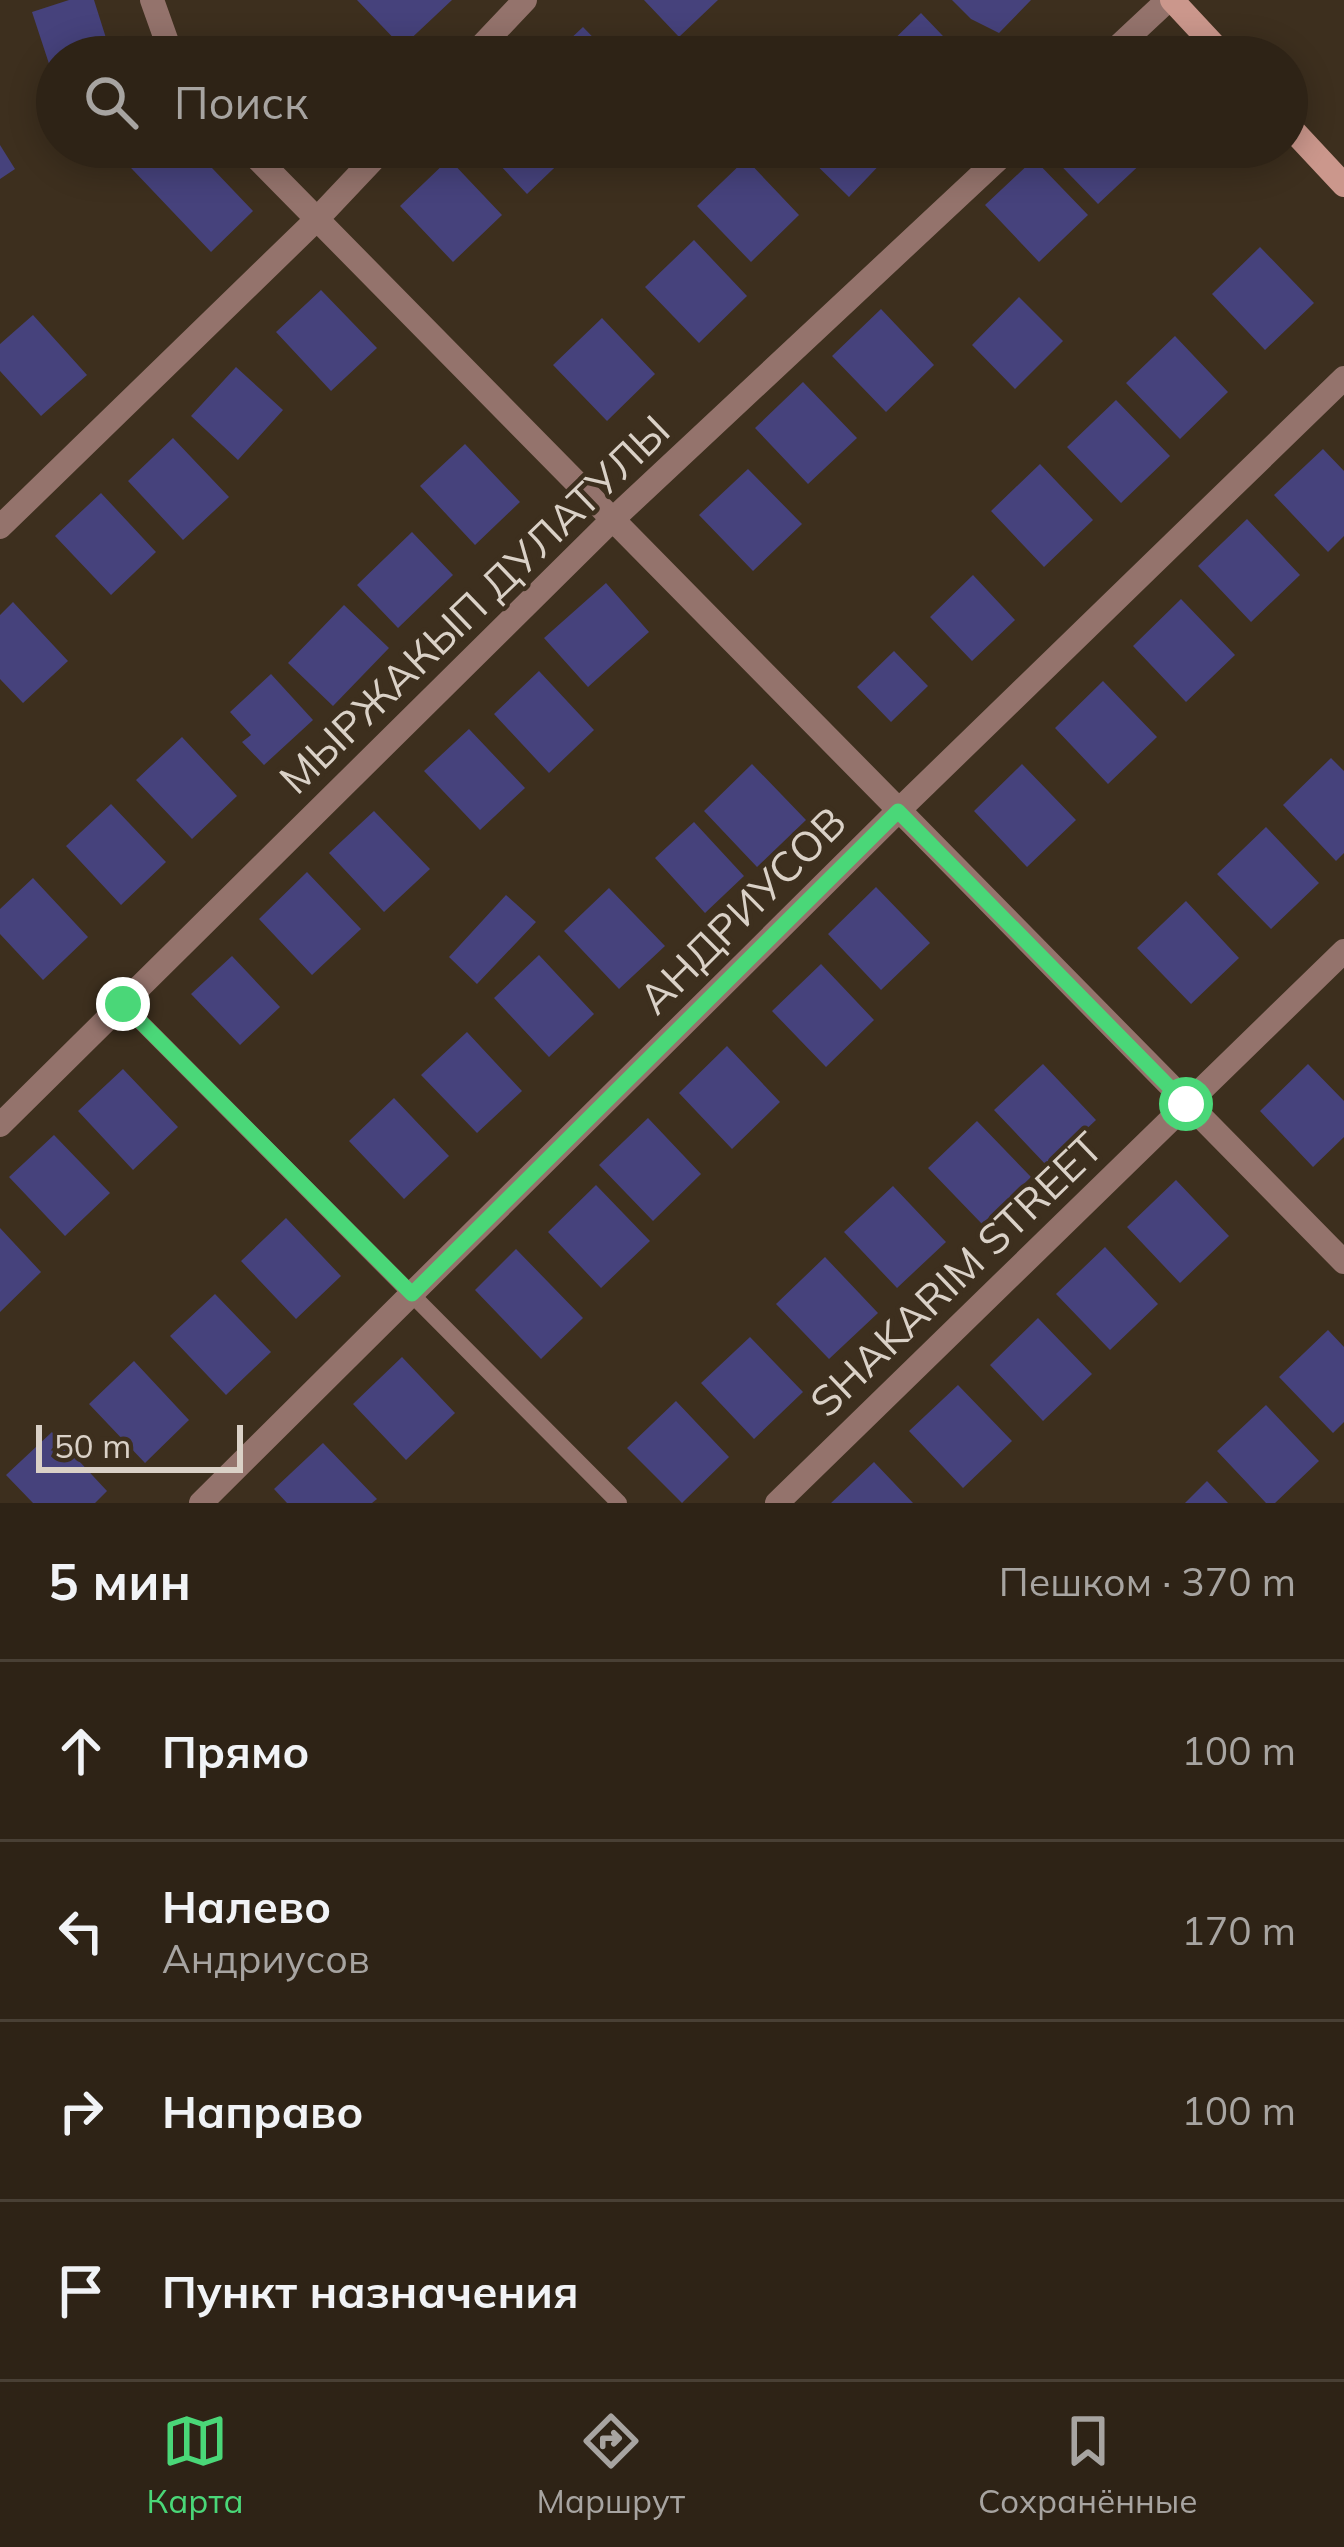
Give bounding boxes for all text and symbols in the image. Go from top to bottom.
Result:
search box [36,36,1308,168]
icon: search [78,69,144,135]
text: Поиск [174,74,308,130]
street label: МЫРЖАКЫП ДУЛАТУЛЫ [268,404,680,804]
street label: АНДРИУСОВ [627,795,857,1025]
route end [96,977,150,1031]
route start [1159,1077,1213,1131]
street label: SHAKARIM STREET [799,1121,1113,1427]
scale bar [36,1419,243,1472]
text: 50 m [54,1425,131,1466]
text: 5 мин [48,1549,191,1613]
text: Пешком · 370 m [999,1557,1296,1606]
icon: ahead [48,1718,114,1784]
text: Прямо [162,1723,310,1779]
text: 100 m [1181,1726,1296,1775]
text: Налево [162,1878,331,1934]
icon: left [48,1898,114,1964]
text: 170 m [1181,1906,1296,1955]
text: Андриусов [162,1934,370,1983]
icon: right [48,2078,114,2144]
text: Направо [162,2083,363,2139]
text: 100 m [1181,2086,1296,2135]
icon: arrive [48,2258,114,2324]
text: Пункт назначения [162,2263,579,2319]
tab: Карта [146,2408,244,2521]
tab: Маршрут [537,2408,685,2521]
tab: Сохранённые [978,2408,1198,2521]

